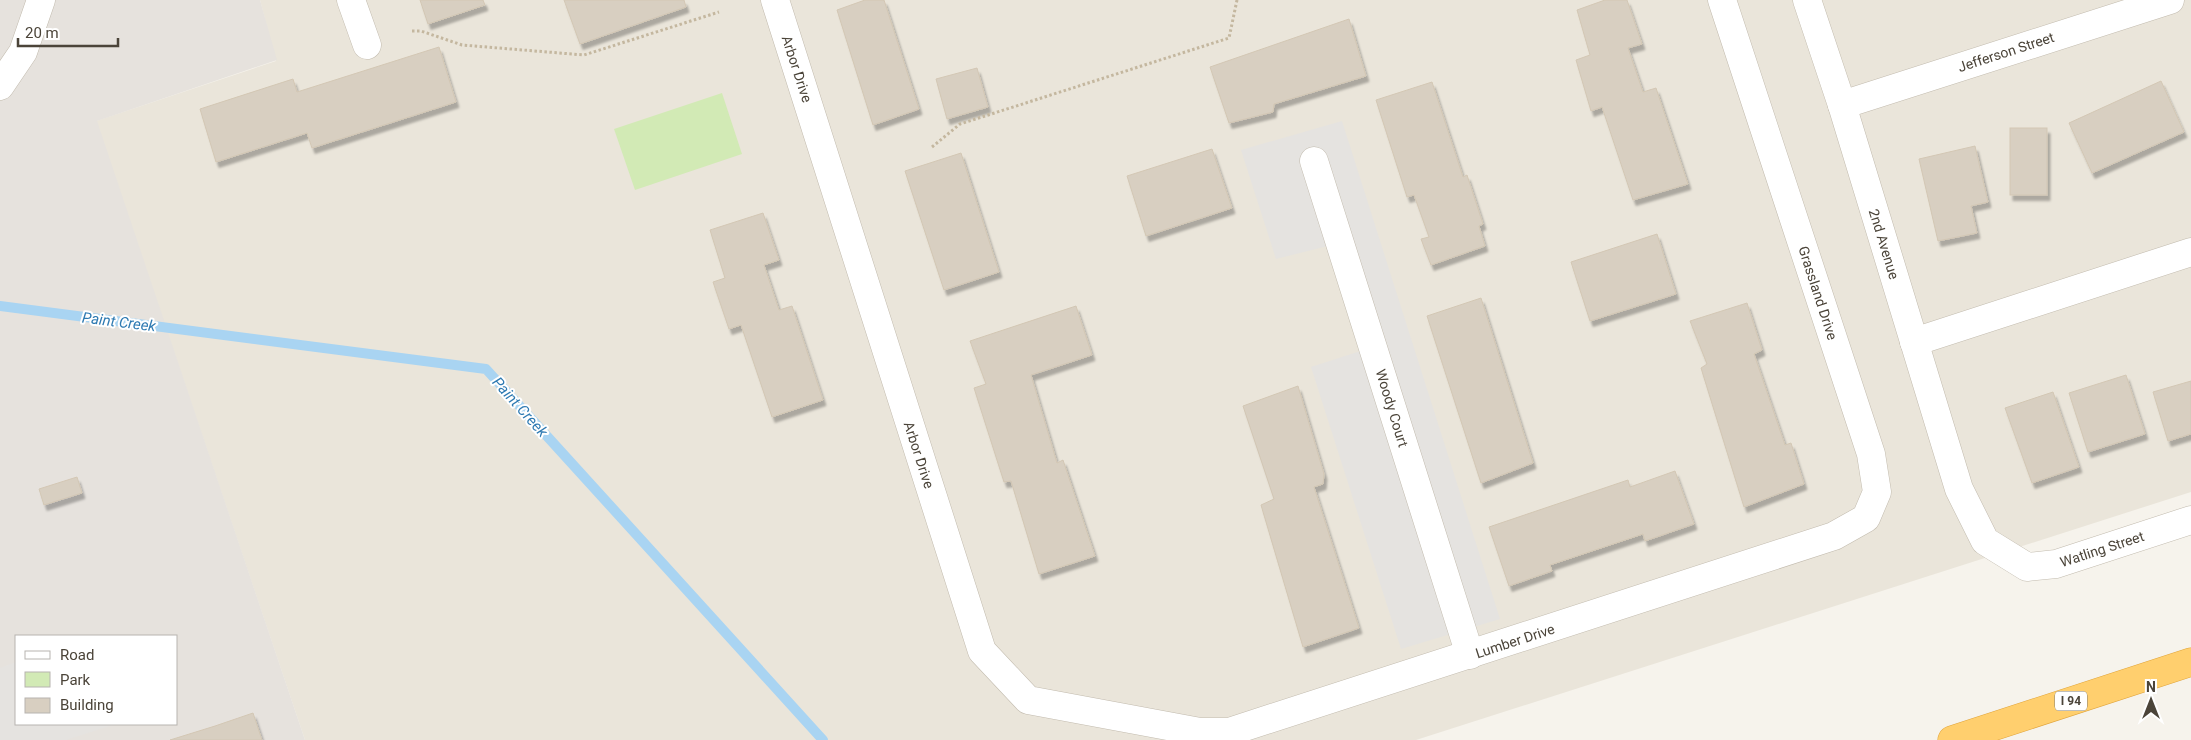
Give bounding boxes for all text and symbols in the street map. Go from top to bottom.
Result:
scale bar [18,15,118,47]
text: 20 m [25,24,59,42]
street label: Jefferson Street [1956,29,2057,75]
street label: Arbor Drive [779,34,815,104]
street label: 2nd Avenue [1866,207,1902,281]
street label: Grassland Drive [1795,244,1841,342]
water label: Paint Creek [81,309,157,336]
street label: Woody Court [1373,367,1412,449]
water label: Paint Creek [489,373,552,441]
street label: Arbor Drive [901,420,937,490]
street label: Watling Street [2058,528,2146,570]
street label: Lumber Drive [1473,621,1557,661]
legend [15,635,178,725]
text: Road [60,646,94,664]
text: Park [60,671,91,689]
north arrow [2126,675,2176,725]
text: N [2146,679,2156,695]
road number: I 94 [2055,691,2087,710]
text: Building [60,696,114,714]

